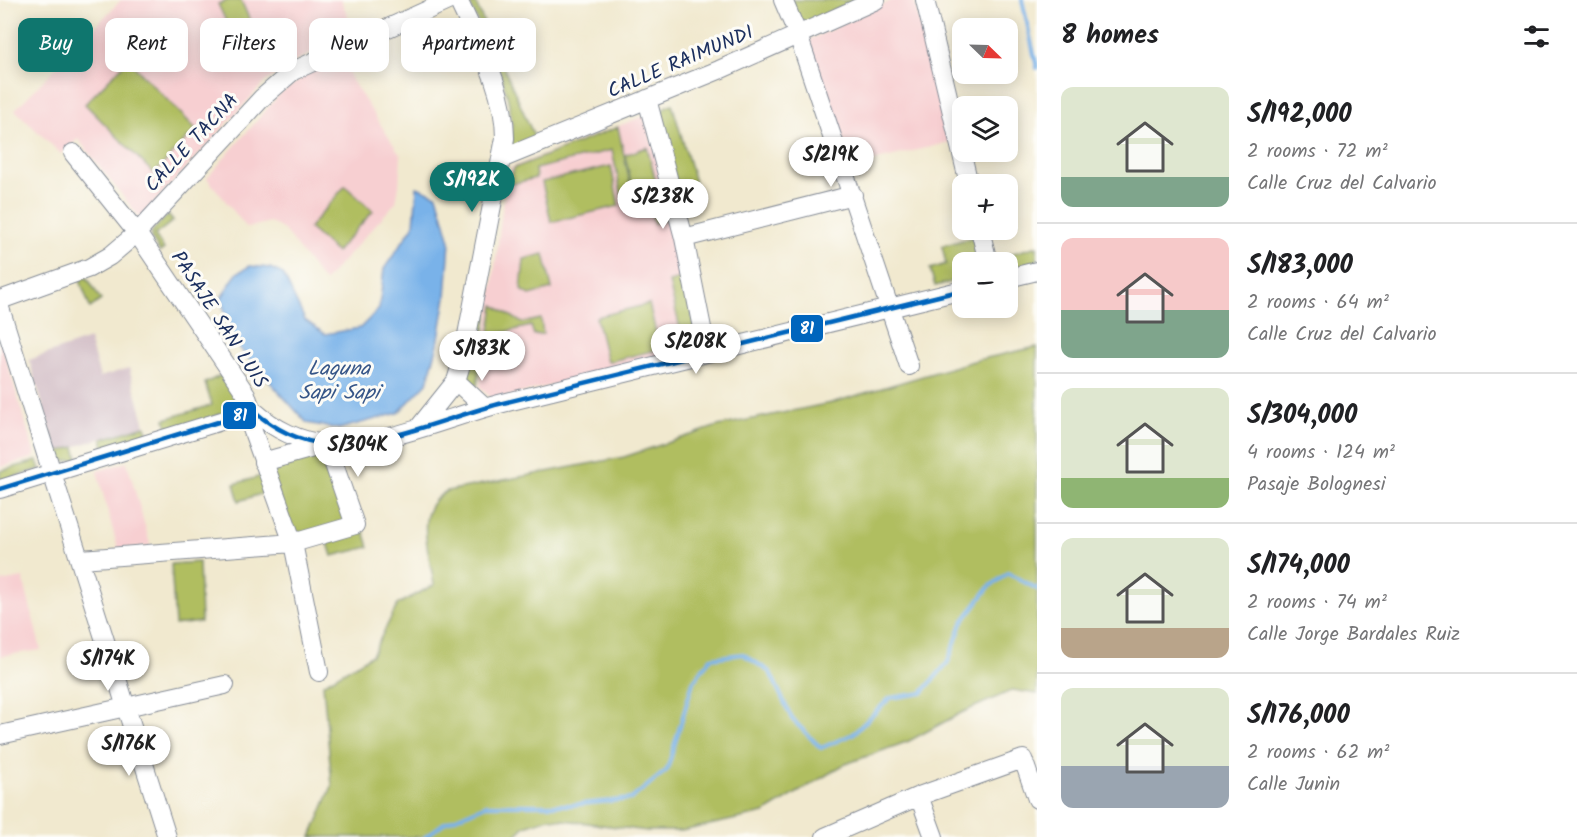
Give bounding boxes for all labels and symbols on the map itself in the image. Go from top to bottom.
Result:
street label: CALLE RAIMUNDI [603,18,759,108]
north arrow [952,18,1018,84]
street label: CALLE TACNA [138,86,247,200]
pin: S/219K [782,137,880,188]
pin: S/192K [423,162,521,213]
pin: S/238K [614,179,712,230]
street label: PASAJE SAN LUIS [162,245,275,396]
line badge: 81 [790,314,824,343]
text: 81 [800,317,814,342]
pin: S/208K [647,324,745,375]
pin: S/183K [433,331,531,382]
water label: Laguna Sapi Sapi [299,353,383,410]
line badge: 81 [222,401,257,430]
text: 81 [233,404,247,429]
pin: S/304K [309,427,407,478]
pin: S/174K [59,641,157,692]
pin: S/176K [80,726,178,777]

